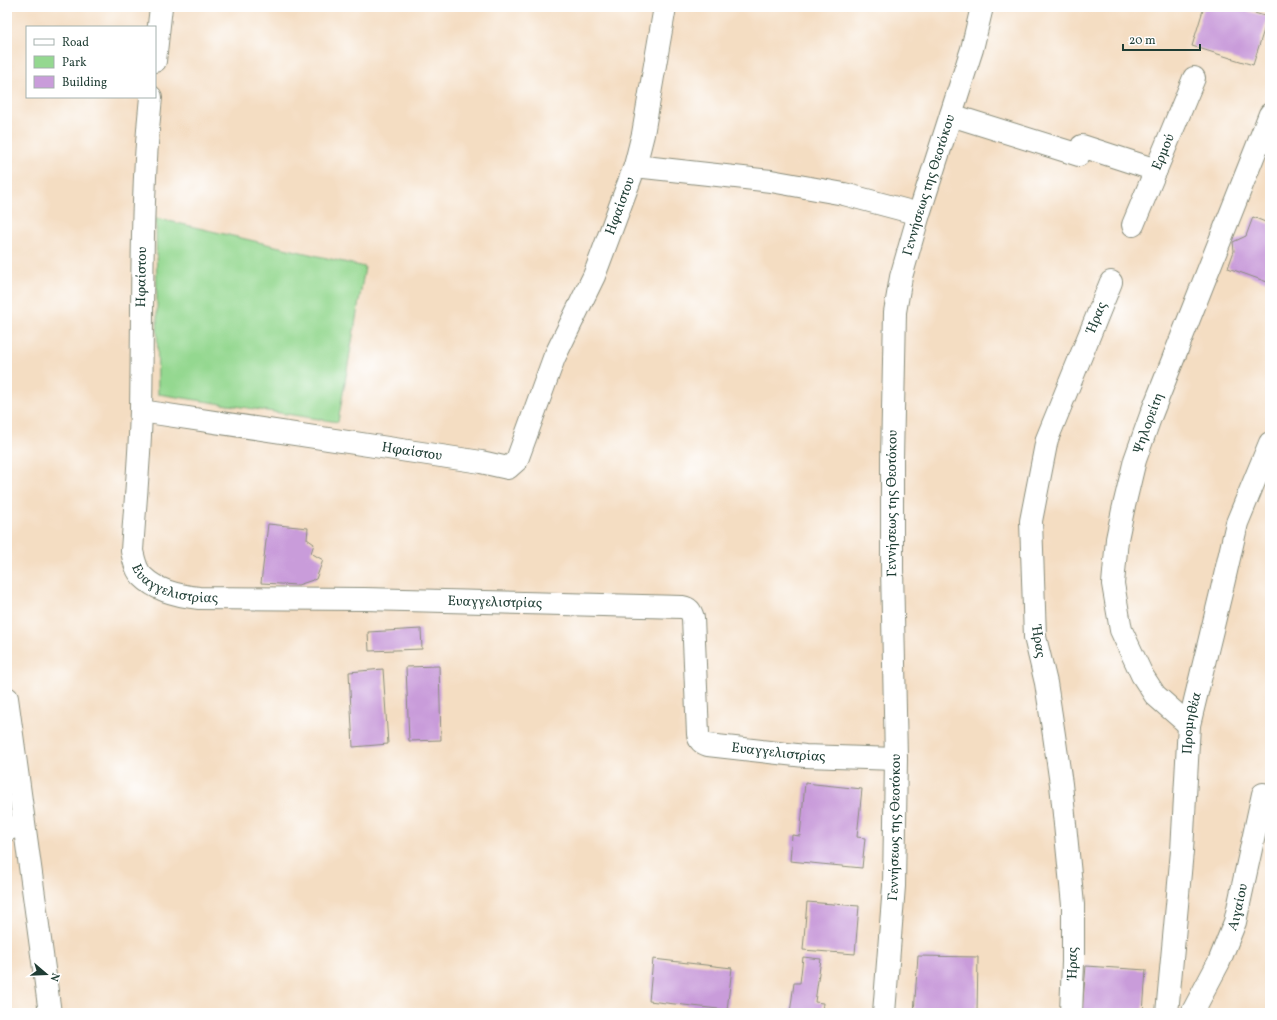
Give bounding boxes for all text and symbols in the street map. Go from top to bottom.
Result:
legend [26,26,156,98]
scale bar [1123,26,1200,52]
text: 20 m [1129,33,1156,49]
text: Road [62,35,89,51]
text: Park [62,55,87,71]
text: Building [62,75,107,91]
street label: Γεννήσεως της Θεοτόκου [898,112,960,258]
street label: Ερμού [1147,131,1179,173]
street label: Ηφαίστου [601,174,640,238]
street label: Ηφαίστου [132,246,152,308]
street label: Ήρας [1081,299,1111,338]
street label: Ψηλορείτη [1129,390,1168,456]
street label: Γεννήσεως της Θεοτόκου [883,429,902,577]
street label: Ηφαίστου [381,438,444,466]
street label: Ευαγγελιστρίας [127,561,218,608]
street label: Ευαγγελιστρίας [447,592,542,613]
street label: Ήρας [1026,623,1050,659]
street label: Προμηθέα [1178,690,1206,755]
street label: Ευαγγελιστρίας [730,738,826,766]
street label: Γεννήσεως της Θεοτόκου [883,753,906,902]
street label: Αιγαίου [1223,881,1253,934]
street label: Ήρας [1063,947,1083,981]
north arrow [26,954,66,994]
text: N [46,971,62,983]

